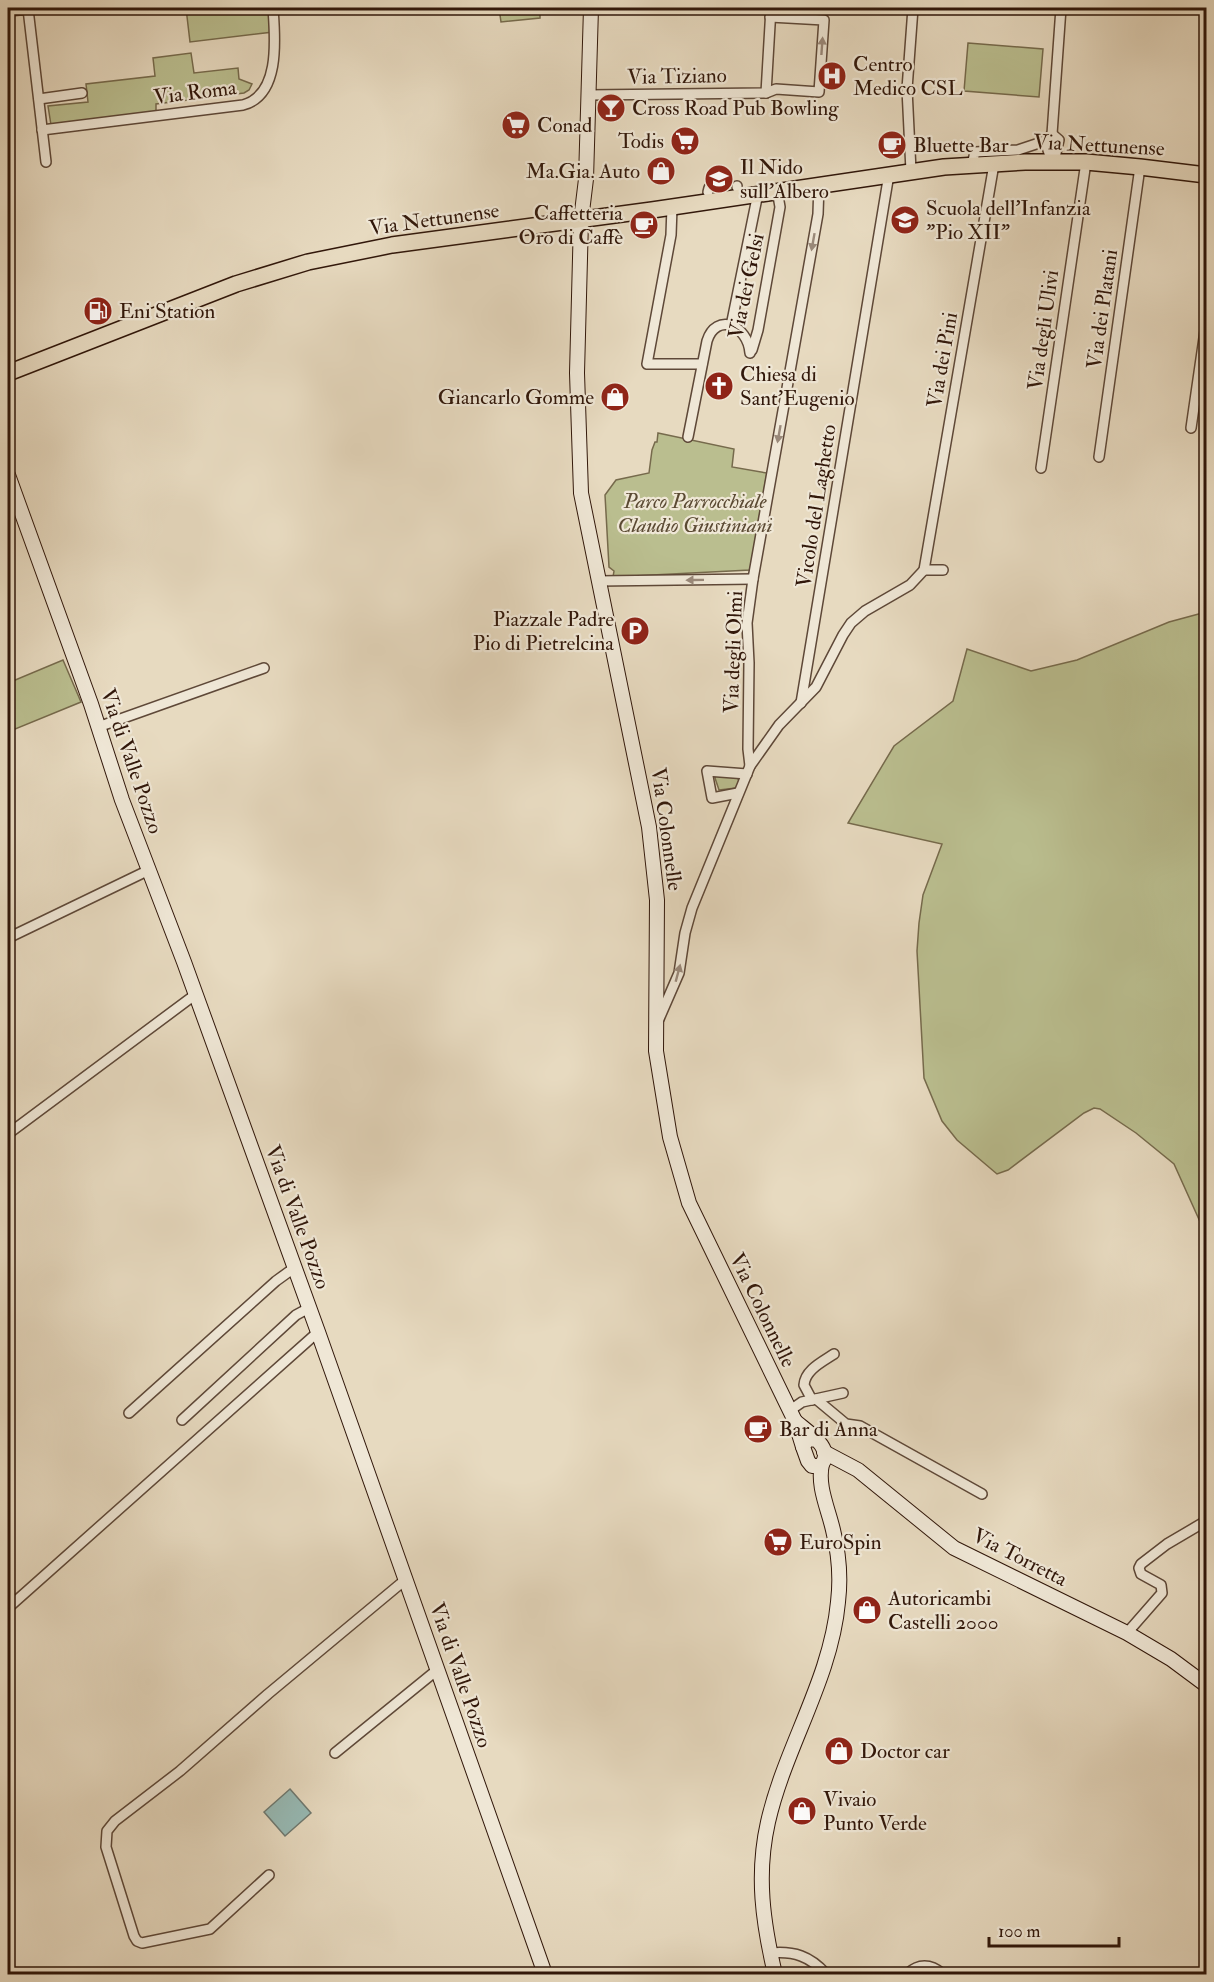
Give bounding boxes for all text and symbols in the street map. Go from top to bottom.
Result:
one-way arrow [818,36,827,55]
place label: Centro Medico CSL [853,51,963,102]
hospital icon: Centro Medico CSL [816,60,848,92]
street label: Via Tiziano [627,62,727,91]
street label: Via Roma [152,74,238,111]
bar icon: Cross Road Pub Bowling [595,92,627,124]
place label: Cross Road Pub Bowling [632,95,839,122]
supermarket icon: Conad [500,109,532,141]
place label: Conad [537,112,593,139]
supermarket icon: Todis [669,125,701,157]
place label: Todis [618,128,664,155]
cafe icon: Bluette Bar [876,129,908,161]
street label: Via Nettunense [1033,129,1166,162]
place label: Bluette Bar [913,132,1009,159]
place label: Il Nido sull'Albero [740,154,829,205]
shop icon: Ma.Gia. Auto [645,155,677,187]
place label: Ma.Gia. Auto [526,158,640,185]
school or university icon: Il Nido sull'Albero [703,163,735,195]
place label: Scuola dell'Infanzia "Pio XII" [926,195,1091,246]
street label: Via Nettunense [367,197,501,242]
place label: Caffetteria Oro di Caffè [519,200,623,251]
school or university icon: Scuola dell'Infanzia "Pio XII" [889,204,921,236]
cafe icon: Caffetteria Oro di Caffè [628,209,660,241]
street label: Via dei Gelsi [722,231,771,341]
one-way arrow [808,233,817,252]
street label: Via dei Platani [1081,247,1124,371]
street label: Via degli Ulivi [1022,268,1065,392]
fuel station icon: Eni Station [82,295,114,327]
place label: Eni Station [119,298,215,325]
street label: Via dei Pini [921,310,964,410]
place label: Chiesa di Sant'Eugenio [740,361,855,412]
church icon: Chiesa di Sant'Eugenio [703,370,735,402]
shop icon: Giancarlo Gomme [599,381,631,413]
place label: Giancarlo Gomme [438,384,594,411]
street label: Vicolo del Laghetto [790,422,843,590]
one-way arrow [774,425,783,444]
park label: Parco Parrocchiale Claudio Giustiniani [618,488,773,539]
one-way arrow [685,575,704,584]
street label: Via degli Olmi [718,590,749,714]
place label: Piazzale Padre Pio di Pietrelcina [473,606,614,657]
parking icon: Piazzale Padre Pio di Pietrelcina [619,615,651,647]
street label: Via di Valle Pozzo [94,685,169,837]
street label: Via Colonnelle [645,766,689,893]
one-way arrow [674,964,683,982]
street label: Via di Valle Pozzo [259,1141,336,1293]
street label: Via Colonnelle [723,1249,802,1372]
cafe icon: Bar di Anna [742,1413,774,1445]
place label: Bar di Anna [779,1416,878,1443]
street label: Via Torretta [968,1522,1072,1593]
supermarket icon: EuroSpin [762,1526,794,1558]
place label: EuroSpin [799,1529,882,1556]
place label: Autoricambi Castelli 2000 [887,1585,998,1636]
shop icon: Autoricambi Castelli 2000 [851,1594,883,1626]
street label: Via di Valle Pozzo [423,1599,498,1751]
shop icon: Doctor car [823,1735,855,1767]
place label: Doctor car [860,1738,950,1765]
place label: Vivaio Punto Verde [823,1786,927,1837]
shop icon: Vivaio Punto Verde [786,1795,818,1827]
scale bar [989,1910,1120,1948]
text: 100 m [998,1920,1041,1943]

